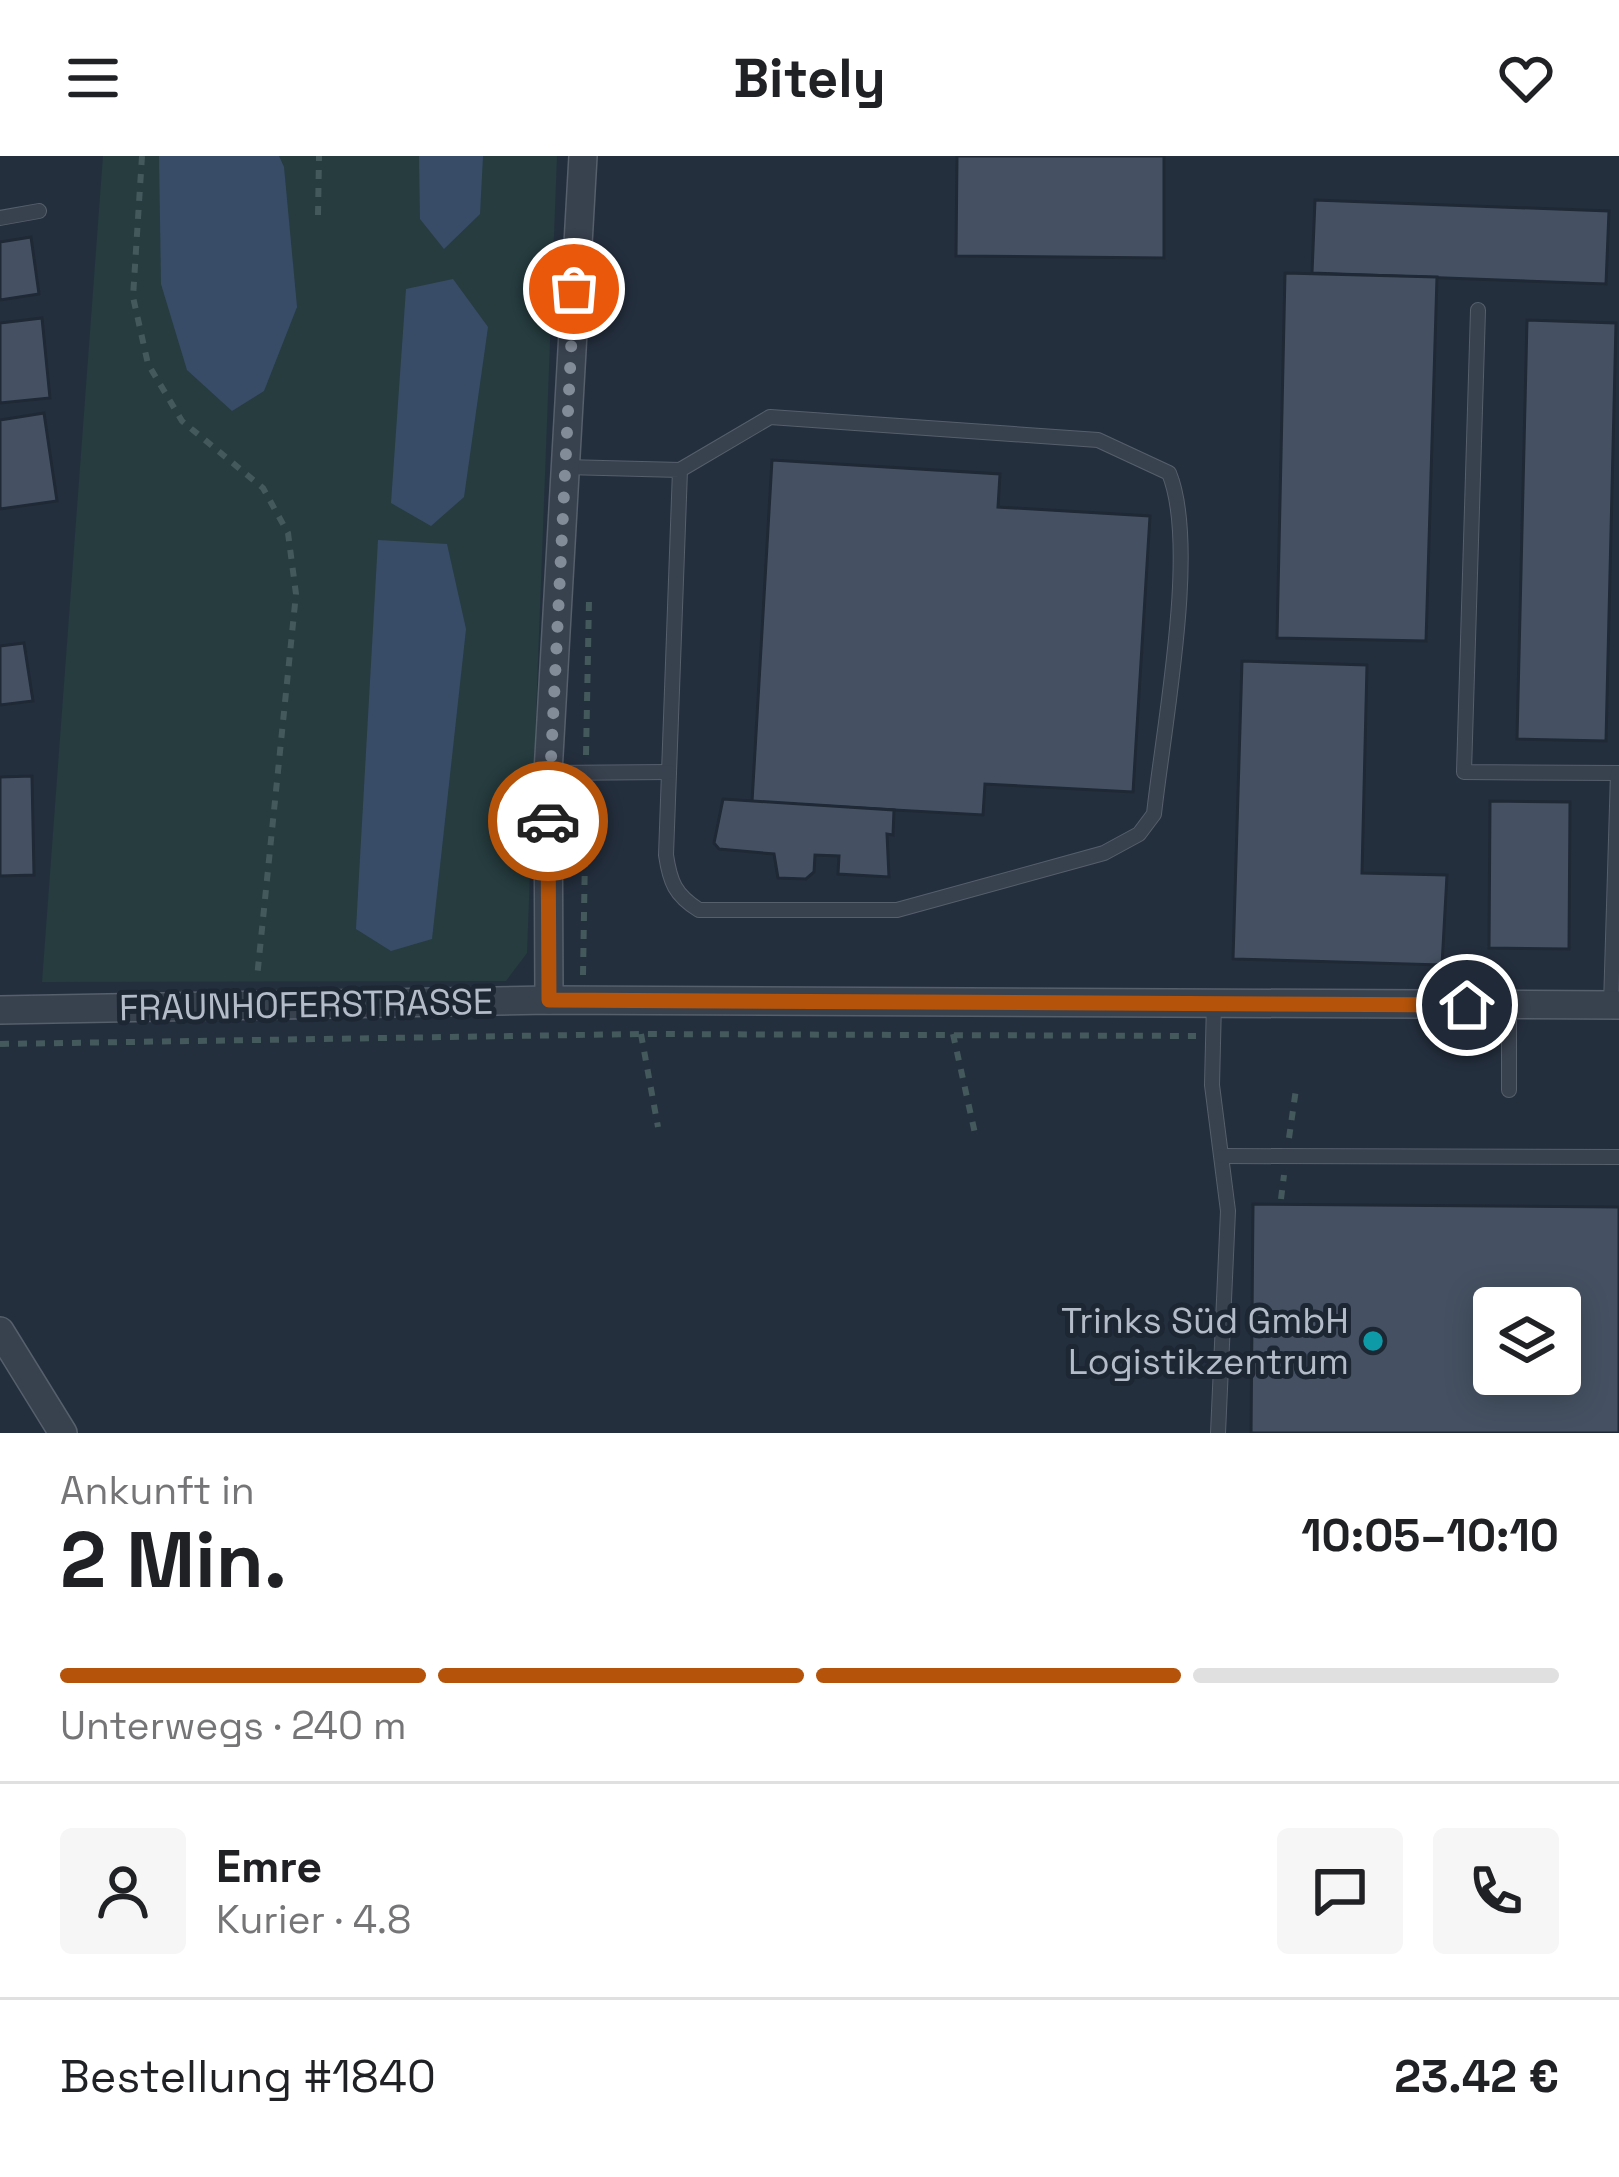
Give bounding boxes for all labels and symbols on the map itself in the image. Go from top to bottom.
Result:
pin [523,238,625,340]
courier [488,761,608,881]
pin [1416,954,1518,1056]
street label: FRAUNHOFERSTRASSE [119,979,493,1031]
place label: Trinks Süd GmbH Logistikzentrum [1061,1298,1349,1385]
marker: Trinks Süd GmbH Logistikzentrum [1360,1328,1386,1354]

